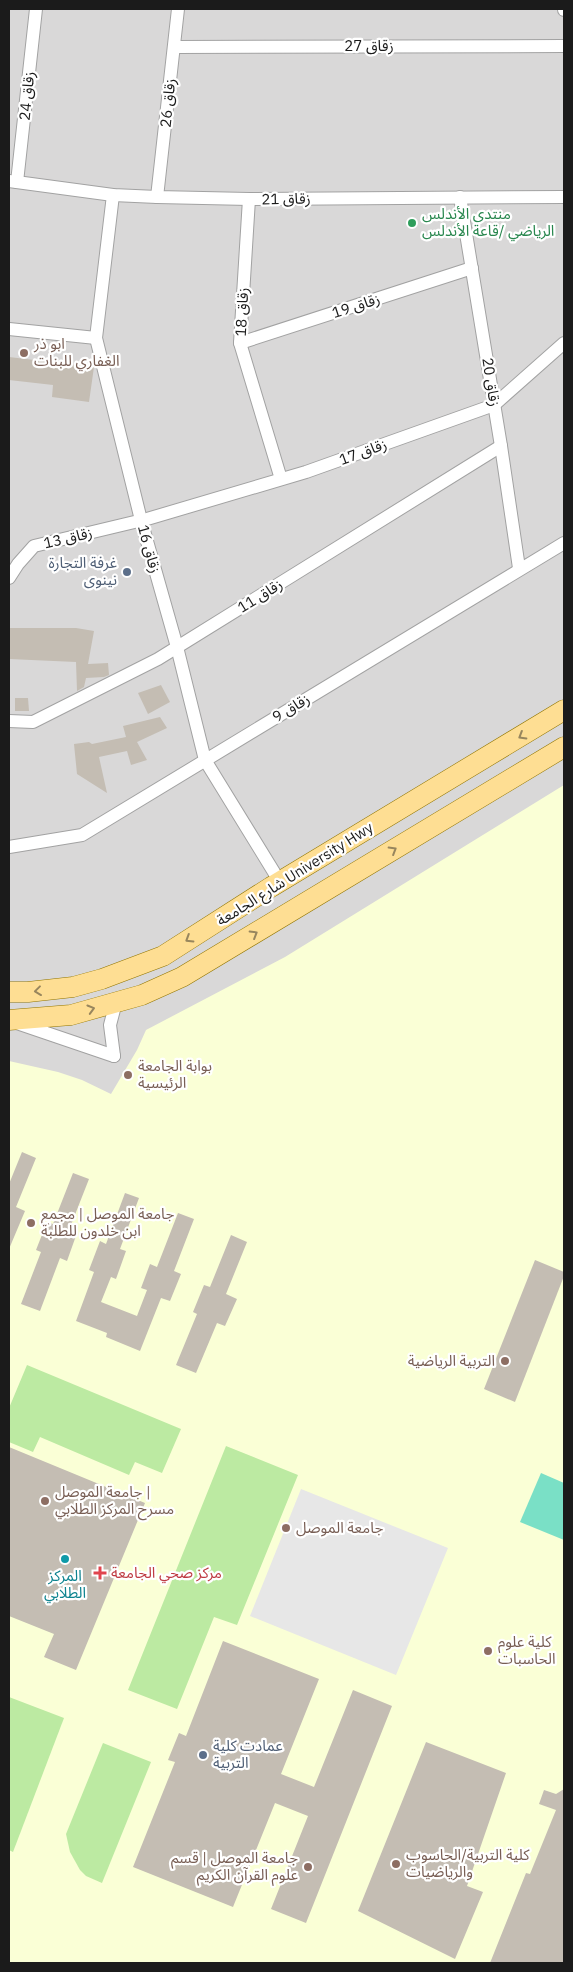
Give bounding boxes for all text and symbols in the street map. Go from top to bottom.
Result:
street label: زقاق 27 [344,36,394,55]
street label: زقاق 24 [14,70,39,121]
street label: زقاق 26 [155,77,180,128]
street label: زقاق 21 [261,189,311,208]
place label: منتدى الأندلس الرياضي /قاعة الأندلس [422,204,554,242]
marker: منتدى الأندلس الرياضي /قاعة الأندلس [406,217,418,229]
street label: زقاق 18 [231,287,252,337]
street label: زقاق 19 [329,289,382,322]
place label: ابو ذر الغفاري للبنات [33,334,119,372]
marker: ابو ذر الغفاري للبنات [18,347,30,359]
street label: زقاق 20 [478,356,505,408]
street label: زقاق 17 [336,434,389,469]
street label: زقاق 13 [42,523,94,552]
street label: زقاق 16 [134,523,165,575]
place label: غرفة التجارة نينوى [48,553,117,589]
marker: غرفة التجارة نينوى [121,566,133,578]
street label: زقاق 11 [234,574,286,617]
street label: زقاق 9 [269,689,313,726]
one-way arrow [519,729,528,739]
street label: شارع الجامعة University Hwy [213,817,379,932]
one-way arrow [387,847,396,857]
one-way arrow [248,931,257,941]
one-way arrow [186,932,195,942]
one-way arrow [33,985,41,996]
one-way arrow [87,1005,95,1015]
place label: بوابة الجامعة الرئيسية [138,1056,212,1092]
marker: بوابة الجامعة الرئيسية [122,1069,134,1081]
place label: جامعة الموصل | مجمع ابن خلدون للطلبة [41,1204,174,1240]
marker: جامعة الموصل | مجمع ابن خلدون للطلبة [25,1217,37,1229]
place label: التربية الرياضية [408,1351,495,1370]
marker: التربية الرياضية [499,1355,511,1367]
place label: جامعة الموصل | مسرح المركز الطلابي [55,1482,174,1521]
marker: جامعة الموصل | مسرح المركز الطلابي [39,1495,51,1507]
place label: جامعة الموصل [296,1518,384,1537]
marker: جامعة الموصل [280,1522,292,1534]
marker: المركز الطلابي [59,1553,71,1565]
place label: مركز صحي الجامعة [111,1563,222,1584]
place label: المركز الطلابي [44,1566,86,1604]
marker: مركز صحي الجامعة [93,1566,107,1580]
place label: كلية علوم الحاسبات [498,1632,556,1668]
marker: كلية علوم الحاسبات [482,1645,494,1657]
place label: عمادت كلية التربية [213,1736,283,1772]
marker: عمادت كلية التربية [197,1749,209,1761]
place label: كلية التربية/الحاسوب والرياضيات [406,1845,530,1881]
place label: جامعة الموصل | قسم علوم القرآن الكريم [171,1848,298,1886]
marker: كلية التربية/الحاسوب والرياضيات [390,1858,402,1870]
marker: جامعة الموصل | قسم علوم القرآن الكريم [302,1861,314,1873]

